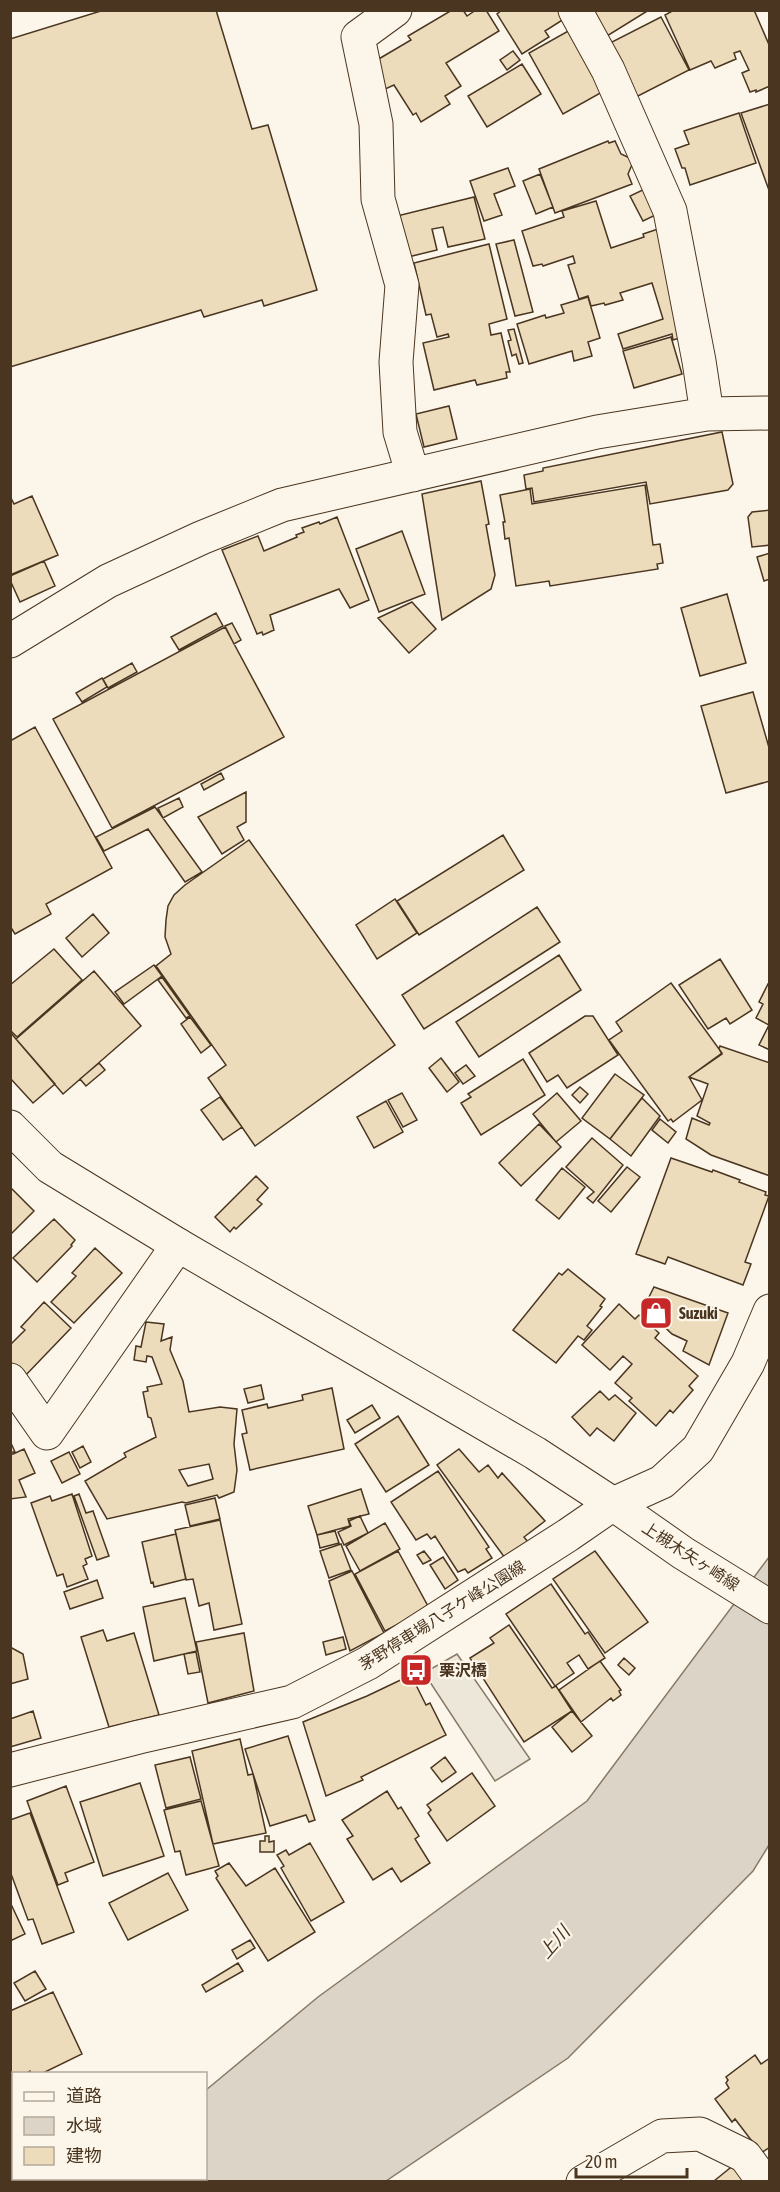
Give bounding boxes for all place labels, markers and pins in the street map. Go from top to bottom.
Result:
shop icon: Suzuki [638,1295,674,1331]
place label: Suzuki [679,1304,718,1322]
bus stop icon: 栗沢橋 [398,1652,434,1688]
place label: 栗沢橋 [439,1661,487,1679]

